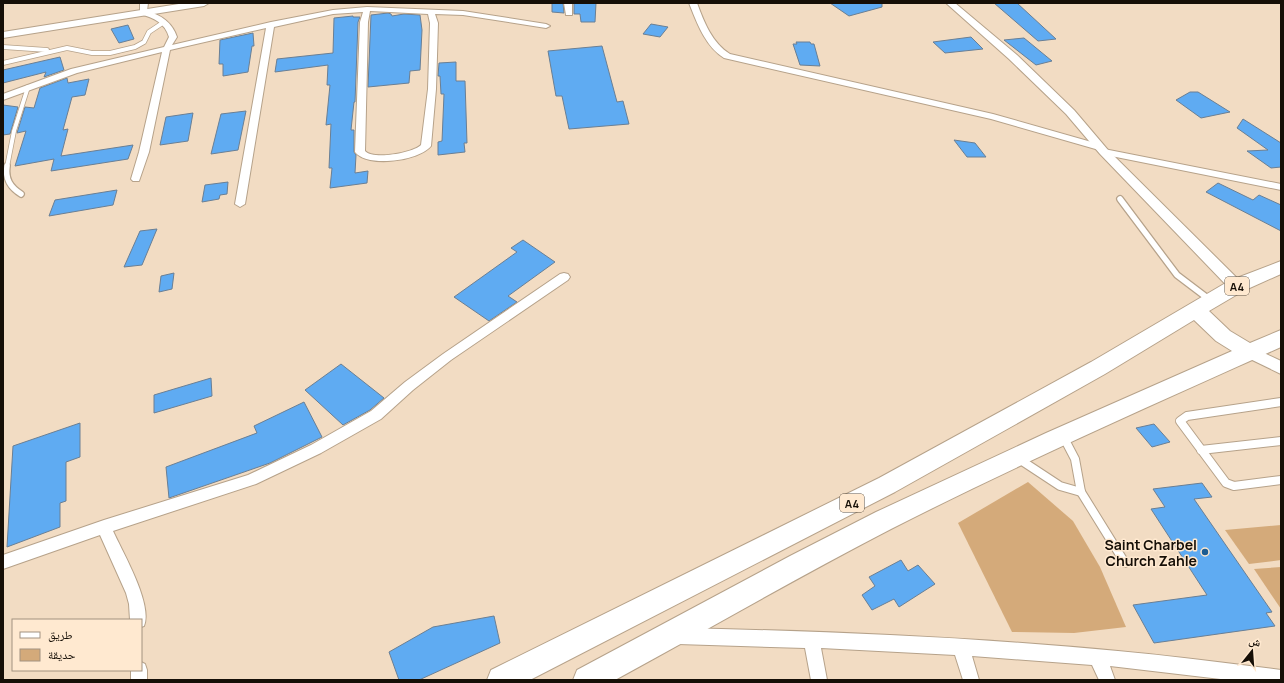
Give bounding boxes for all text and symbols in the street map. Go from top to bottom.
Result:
road number: A4 [1225,277,1249,295]
road number: A4 [840,494,864,512]
place label: Saint Charbel Church Zahle [1104,535,1197,570]
marker: Saint Charbel Church Zahle [1200,547,1210,557]
legend [12,619,142,671]
text: طريق [48,626,73,643]
north arrow [1232,631,1272,671]
text: ش [1247,632,1263,651]
text: حديقة [48,646,76,663]

